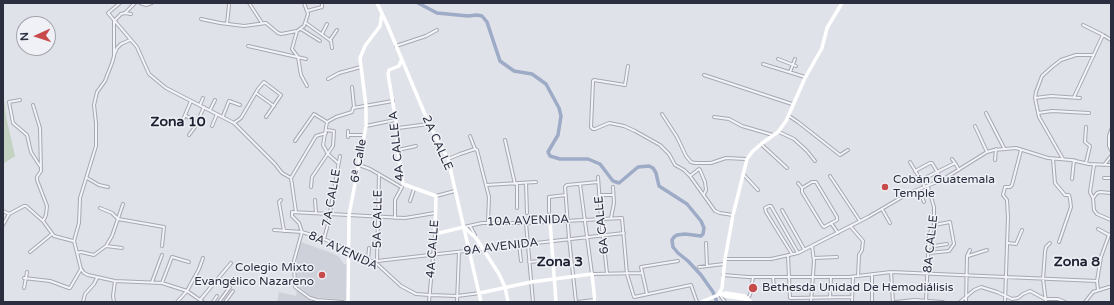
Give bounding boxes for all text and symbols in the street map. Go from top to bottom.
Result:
north arrow [16,16,56,56]
text: N [18,32,31,41]
street label: 4A CALLE A [386,110,408,182]
street label: 2A CALLE [419,113,455,173]
district label: Zona 10 [150,114,206,130]
street label: 6ª Calle [348,138,370,184]
street label: 7A CALLE [320,168,344,228]
place label: Cobán Guatemala Temple [893,173,995,201]
marker: Cobán Guatemala Temple [880,182,890,192]
street label: 5A CALLE [370,190,386,248]
street label: 6A CALLE [592,195,612,255]
street label: 10A AVENIDA [487,212,569,230]
street label: 8A CALLE [921,214,941,274]
street label: 4A CALLE [424,219,442,279]
street label: 8A AVENIDA [306,229,380,273]
street label: 9A AVENIDA [463,235,539,259]
district label: Zona 3 [537,254,583,270]
district label: Zona 8 [1054,254,1100,270]
place label: Colegio Mixto Evangélico Nazareno [194,261,314,289]
marker: Colegio Mixto Evangélico Nazareno [317,270,327,280]
place label: Bethesda Unidad De Hemodiálisis [762,281,954,295]
marker: Bethesda Unidad De Hemodiálisis [747,282,759,294]

